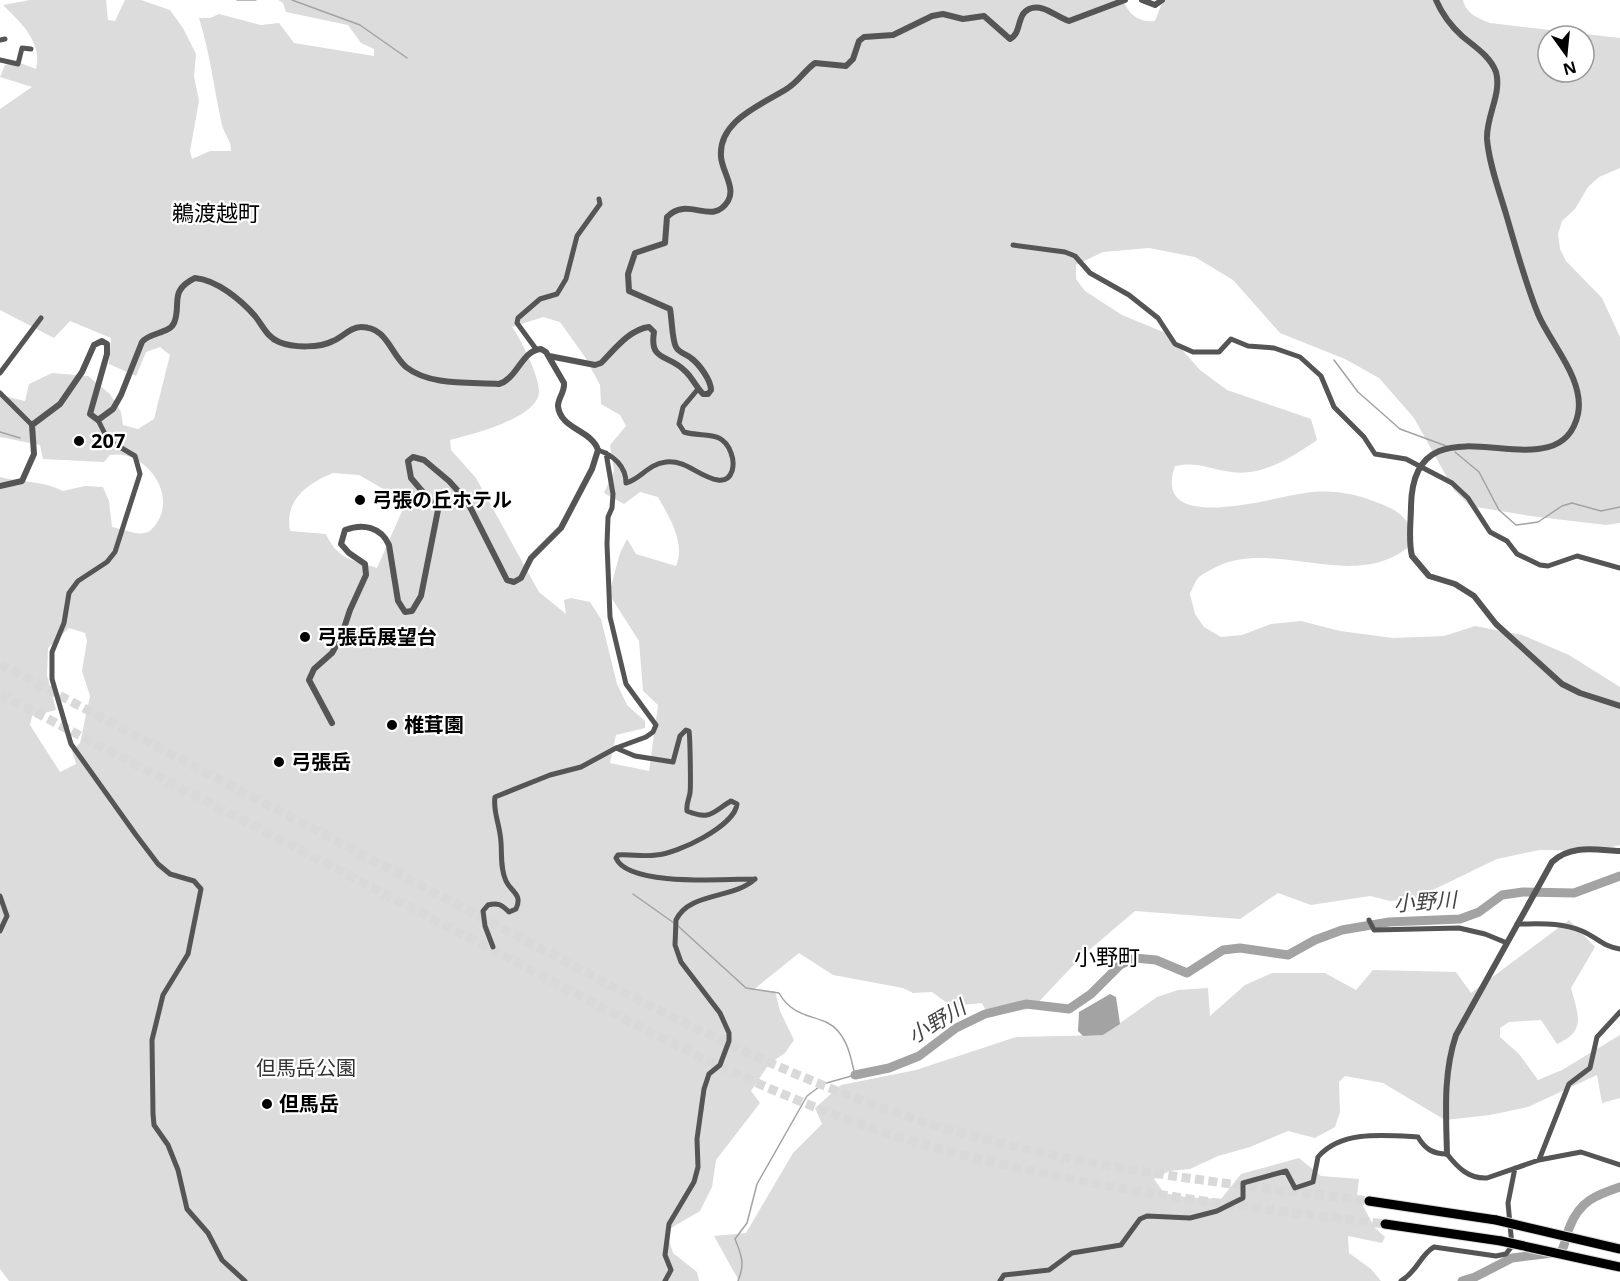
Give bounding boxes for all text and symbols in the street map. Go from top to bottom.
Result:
north arrow [1536,24,1596,84]
text: N [1561,56,1579,81]
district label: 鵜渡越町 [172,197,260,227]
place label: 207 [91,427,125,454]
marker: 207 [72,434,86,448]
place label: 弓張の丘ホテル [372,486,512,513]
marker: 弓張の丘ホテル [353,493,367,507]
place label: 弓張岳展望台 [317,623,437,650]
marker: 弓張岳展望台 [298,630,312,644]
place label: 椎茸園 [404,711,464,738]
marker: 椎茸園 [385,718,399,732]
place label: 弓張岳 [291,748,351,775]
marker: 弓張岳 [272,755,286,769]
water label: 小野川 [1393,885,1459,917]
district label: 小野町 [1074,941,1140,971]
water label: 小野川 [902,992,972,1049]
park label: 但馬岳公園 [256,1054,356,1081]
place label: 但馬岳 [279,1090,339,1117]
marker: 但馬岳 [260,1097,274,1111]

